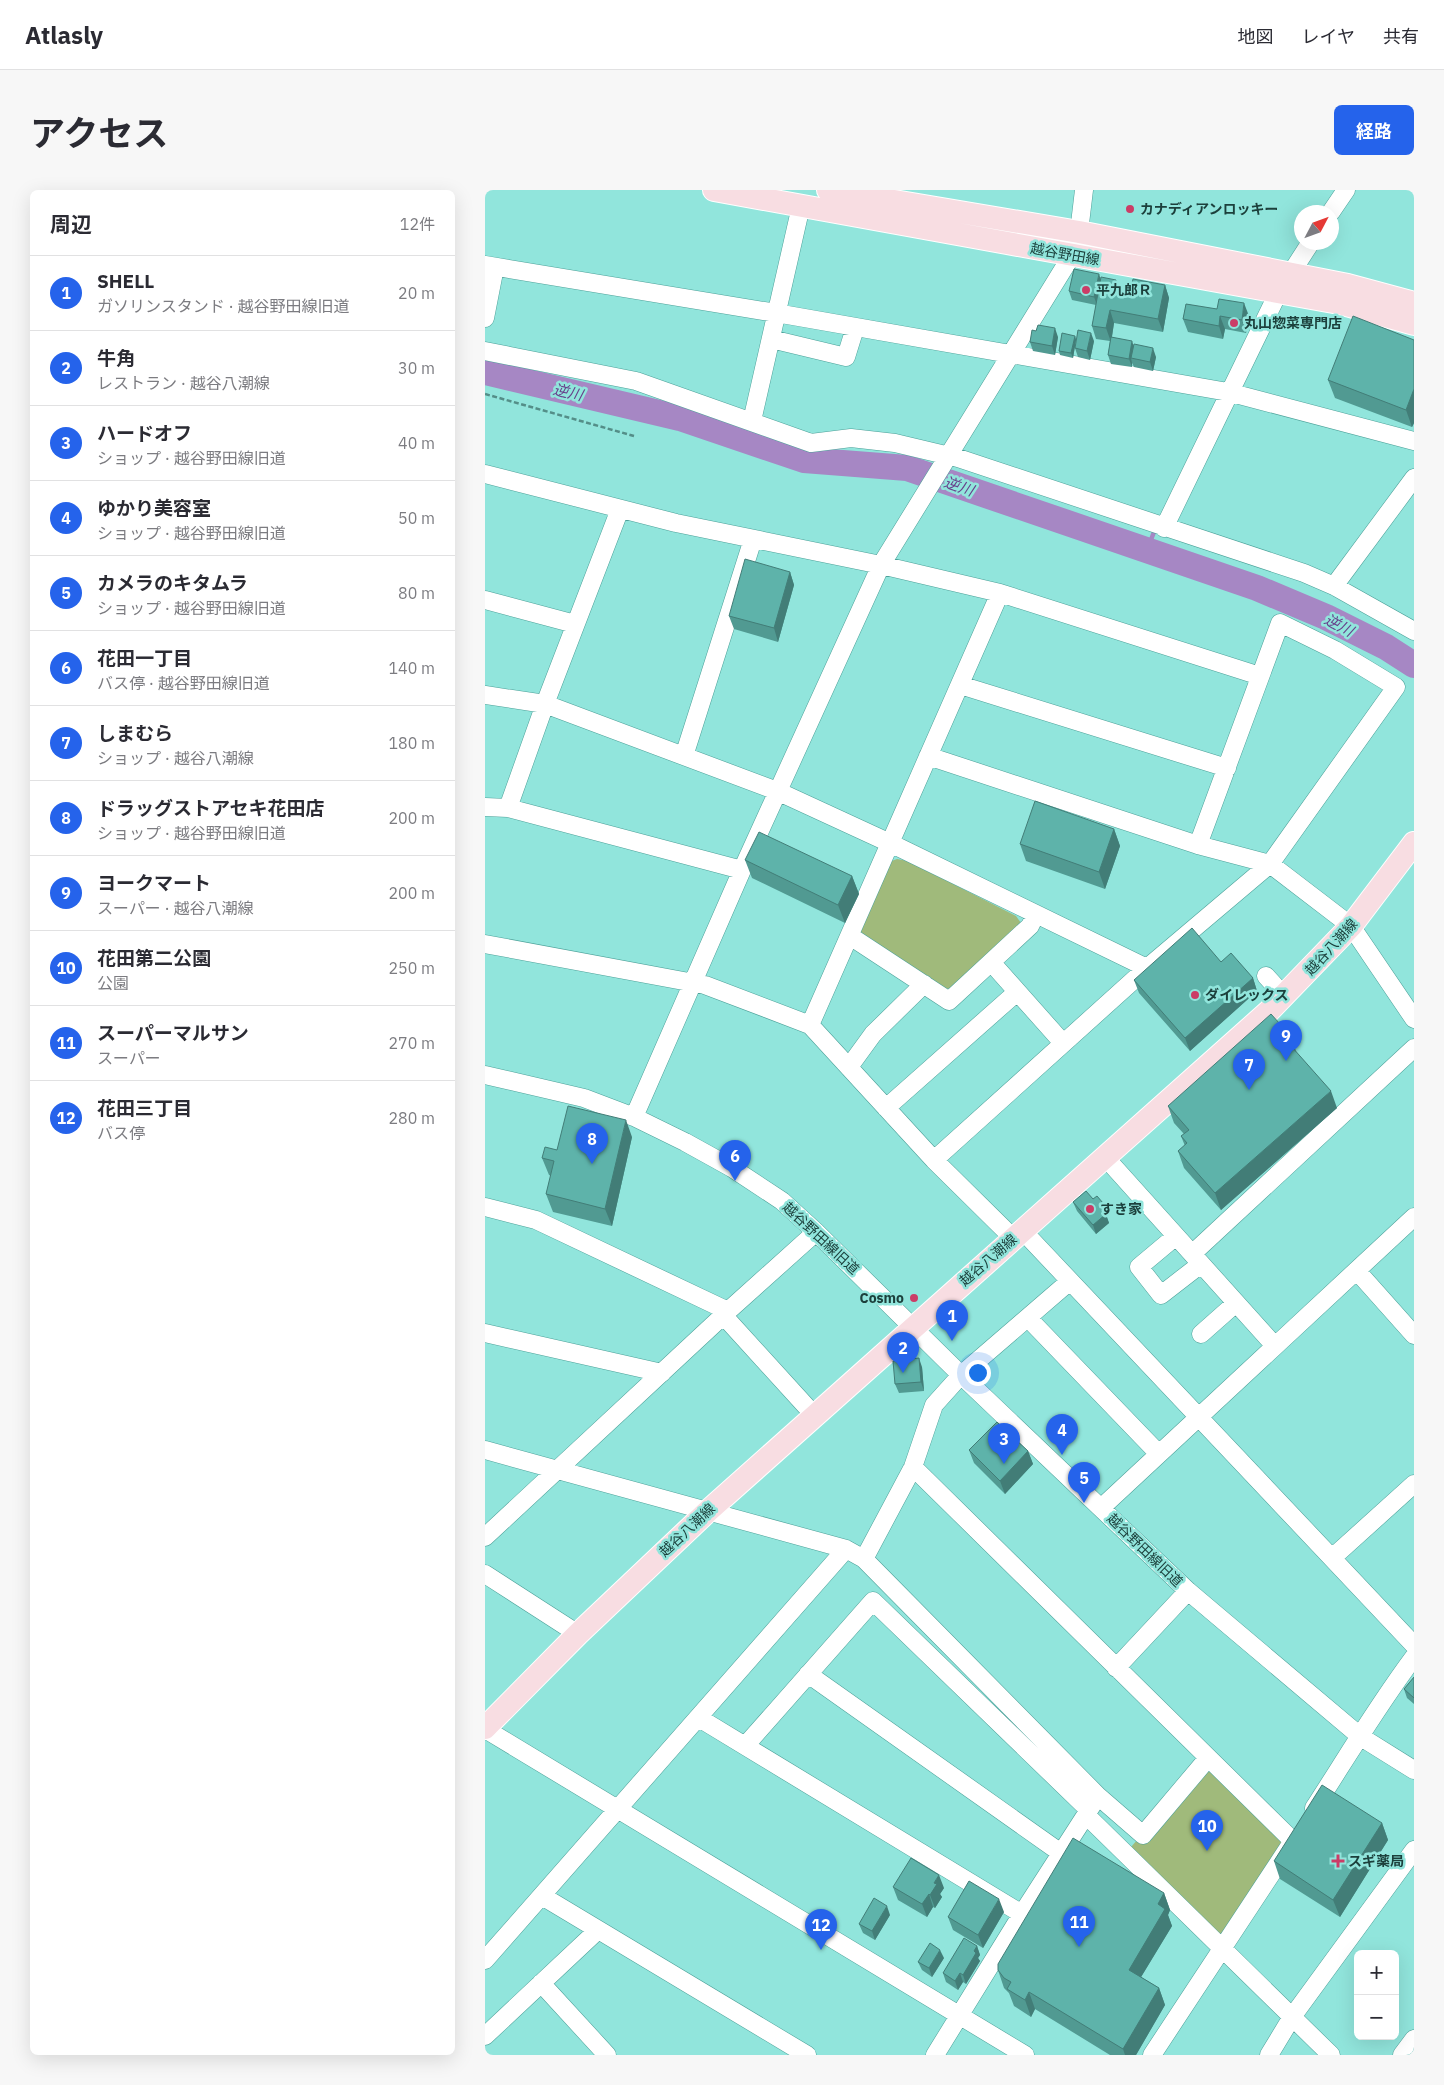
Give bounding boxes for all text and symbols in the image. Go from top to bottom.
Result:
text: Atlasly [25,19,103,51]
text: 地図 [1238,25,1274,48]
text: レイヤ [1302,25,1355,48]
text: 共有 [1383,25,1419,48]
button: 経路 [1334,105,1414,155]
text: アクセス [30,110,168,156]
place label: カナディアンロッキー [1140,200,1278,218]
marker: カナディアンロッキー [1124,203,1136,215]
north arrow [1294,205,1339,250]
text: 周辺 [50,210,92,238]
text: 12件 [400,214,435,234]
street label: 越谷野田線 [1029,239,1101,269]
text: SHELL [97,269,154,293]
place label: 平九郎Ｒ [1096,281,1152,299]
text: 1 [61,283,71,303]
text: 20 m [398,283,435,303]
marker: 平九郎Ｒ [1080,284,1092,296]
text: ガソリンスタンド · 越谷野田線旧道 [97,296,349,316]
place label: 丸山惣菜専門店 [1244,314,1342,332]
marker: 丸山惣菜専門店 [1228,317,1240,329]
text: 牛角 [97,346,135,370]
text: 2 [61,358,71,378]
text: 30 m [398,358,435,378]
text: レストラン · 越谷八潮線 [97,373,270,393]
water label: 逆川 [551,379,587,405]
text: ハードオフ [97,421,192,445]
text: 3 [61,433,71,453]
text: 40 m [398,433,435,453]
text: ショップ · 越谷野田線旧道 [97,448,286,468]
water label: 逆川 [942,472,978,501]
text: ゆかり美容室 [97,496,211,520]
text: 4 [61,508,71,528]
text: 50 m [398,508,435,528]
text: ショップ · 越谷野田線旧道 [97,523,286,543]
text: カメラのキタムラ [97,571,248,595]
text: 5 [61,583,71,603]
text: 80 m [398,583,435,603]
text: ショップ · 越谷野田線旧道 [97,598,286,618]
water label: 逆川 [1321,610,1358,641]
text: 花田一丁目 [97,646,192,670]
text: 6 [61,658,71,678]
text: 140 m [388,658,435,678]
text: バス停 · 越谷野田線旧道 [97,673,270,693]
text: しまむら [97,721,173,745]
text: 7 [61,733,71,753]
text: 180 m [388,733,435,753]
text: ショップ · 越谷八潮線 [97,748,254,768]
text: ドラッグストアセキ花田店 [97,796,325,820]
text: 8 [61,808,71,828]
text: 200 m [388,808,435,828]
text: ショップ · 越谷野田線旧道 [97,823,286,843]
text: ヨークマート [97,871,211,895]
text: 9 [61,883,71,903]
text: 200 m [388,883,435,903]
text: スーパー · 越谷八潮線 [97,898,254,918]
street label: 越谷八潮線 [1301,915,1361,979]
text: 花田第二公園 [97,946,211,970]
text: 10 [56,958,76,978]
text: 250 m [388,958,435,978]
text: 公園 [97,973,129,993]
place label: ダイレックス [1205,986,1289,1004]
marker: ダイレックス [1189,989,1201,1001]
pin: 9 [1270,1020,1302,1061]
text: スーパーマルサン [97,1021,249,1045]
text: 11 [56,1033,76,1053]
text: 270 m [388,1033,435,1053]
text: スーパー [97,1048,161,1068]
pin: 7 [1233,1049,1265,1090]
text: 花田三丁目 [97,1096,192,1120]
text: 12 [56,1108,76,1128]
text: 280 m [388,1108,435,1128]
text: バス停 [97,1123,145,1143]
pin: 8 [576,1123,608,1164]
pin: 6 [719,1140,751,1181]
street label: 越谷野田線旧道 [779,1198,863,1278]
place label: すき家 [1100,1200,1142,1218]
marker: すき家 [1084,1203,1096,1215]
street label: 越谷八潮線 [956,1230,1020,1290]
place label: Cosmo [860,1289,904,1307]
marker: Cosmo [908,1292,920,1304]
pin: 1 [936,1300,968,1341]
pin: 2 [887,1332,919,1373]
your location [965,1360,991,1386]
pin: 4 [1046,1414,1078,1455]
pin: 3 [988,1423,1020,1464]
pin: 5 [1068,1462,1100,1503]
street label: 越谷八潮線 [655,1500,719,1560]
street label: 越谷野田線旧道 [1104,1509,1186,1591]
pin: 10 [1191,1810,1223,1851]
place label: スギ薬局 [1348,1852,1404,1870]
marker: スギ薬局 [1332,1855,1344,1867]
pin: 11 [1063,1906,1095,1947]
pin: 12 [805,1909,837,1950]
map controls [1354,1950,1399,2040]
button: + [1354,1950,1399,1995]
button: − [1354,1995,1399,2040]

